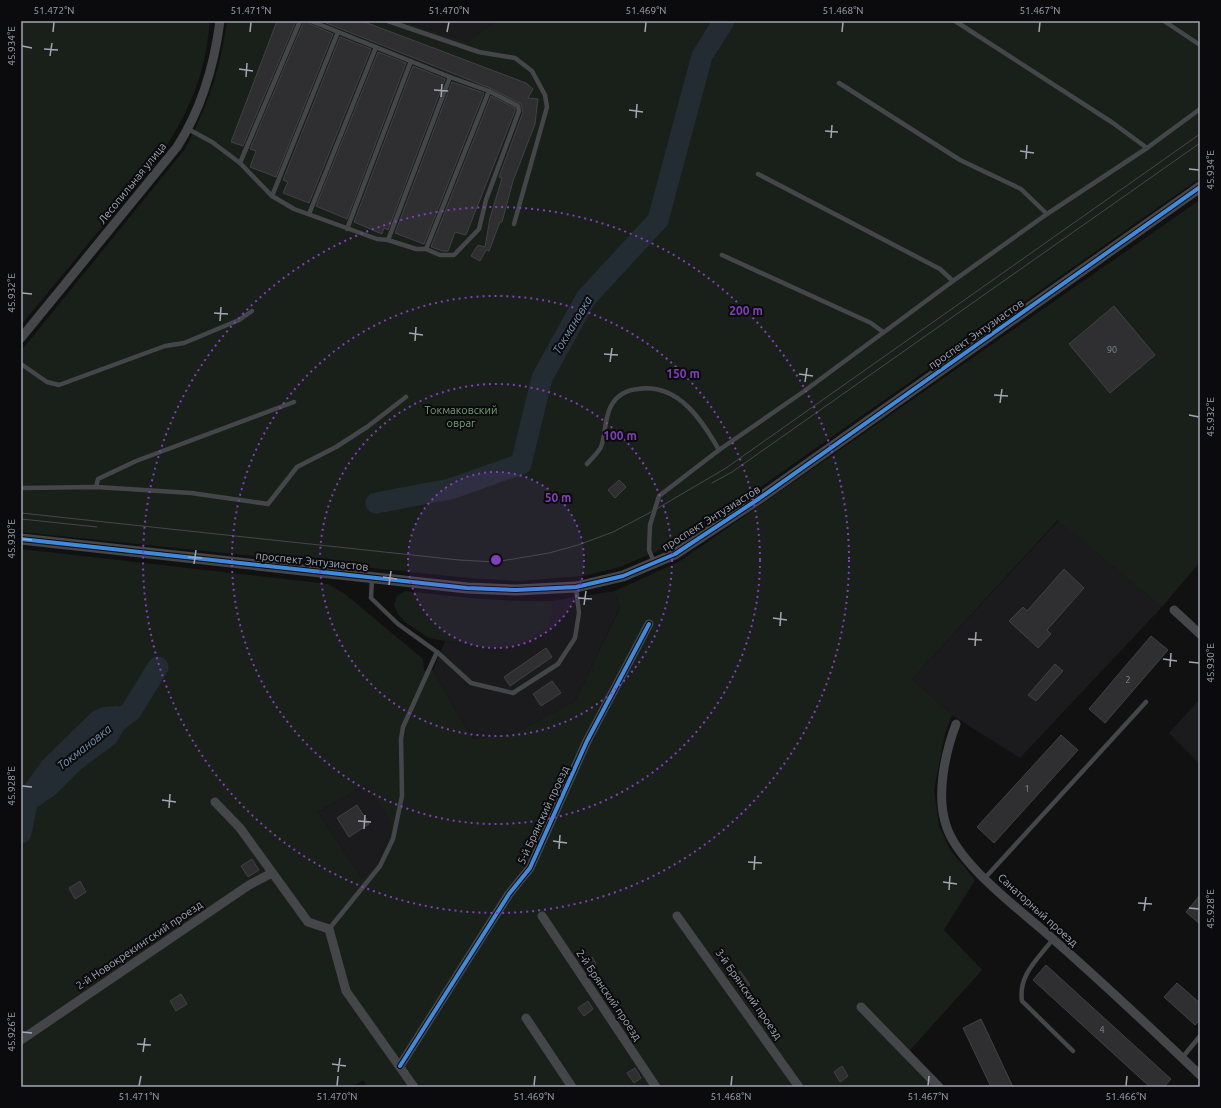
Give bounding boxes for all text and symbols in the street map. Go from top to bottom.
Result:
text: 51.472°N [33,5,75,16]
text: 51.471°N [230,5,272,16]
text: 51.470°N [428,5,470,16]
text: 51.469°N [625,5,667,16]
text: 51.468°N [822,5,864,16]
text: 51.467°N [1019,5,1061,16]
text: 45.934°E [6,26,17,66]
street label: Лесопильная улица [96,140,168,226]
text: 45.934°E [1205,150,1216,190]
text: 45.932°E [6,273,17,313]
water label: Токмановка [550,293,595,356]
street label: проспект Энтузиастов [926,297,1026,371]
text: 200 m [729,304,763,317]
house number: 90 [1107,345,1117,355]
text: 150 m [666,367,700,380]
text: 45.932°E [1205,397,1216,437]
park label: Токмаковский овраг [424,404,498,429]
text: 100 m [603,429,637,442]
street label: проспект Энтузиастов [660,483,762,553]
text: 50 m [545,491,571,504]
text: 45.930°E [6,519,17,559]
street label: проспект Энтузиастов [255,549,369,573]
centre of rings [489,553,503,567]
text: 45.930°E [1205,643,1216,683]
house number: 2 [1125,675,1131,685]
water label: Токмановка [54,722,114,772]
street label: 5-й Брянский проезд [515,763,571,866]
text: 45.928°E [6,766,17,806]
house number: 1 [1024,784,1030,794]
street label: Санаторный проезд [996,871,1081,949]
text: 45.928°E [1205,889,1216,929]
street label: 2-й Новокрекингский проезд [74,898,205,992]
street label: 2-й Брянский проезд [574,947,644,1043]
street label: 3-й Брянский проезд [713,947,785,1042]
text: 45.926°E [6,1012,17,1052]
house number: 4 [1099,1025,1105,1035]
text: 51.471°N [118,1091,160,1102]
text: 51.470°N [316,1091,358,1102]
text: 51.469°N [513,1091,555,1102]
text: 51.468°N [710,1091,752,1102]
text: 51.467°N [907,1091,949,1102]
text: 51.466°N [1105,1091,1147,1102]

